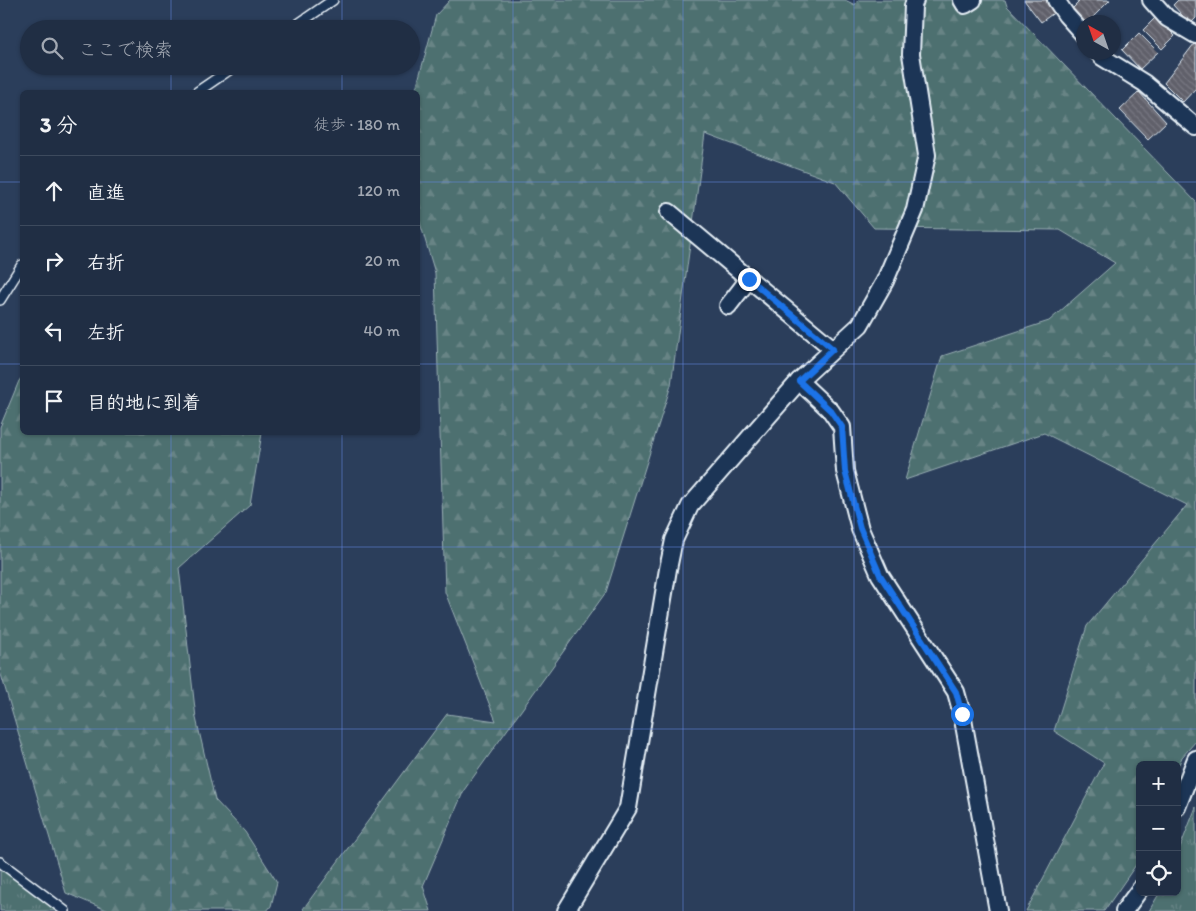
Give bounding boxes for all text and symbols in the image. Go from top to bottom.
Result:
north arrow [1076,15,1121,60]
search box [20,20,420,75]
icon: search [38,34,66,62]
text: ここで検索 [78,38,173,61]
text: 3 分 [40,112,77,137]
text: 徒歩 · 180 m [314,115,400,134]
icon: ahead [40,177,68,205]
text: 直進 [87,181,125,204]
text: 120 m [357,181,400,200]
icon: right [40,247,68,275]
text: 右折 [87,251,125,274]
text: 20 m [365,251,400,270]
route end [738,268,761,291]
icon: left [40,317,68,345]
text: 左折 [87,321,125,344]
text: 40 m [363,321,400,340]
icon: arrive [40,387,68,415]
text: 目的地に到着 [87,391,201,414]
route start [951,703,974,726]
map controls [1136,761,1181,896]
button: + [1136,761,1181,806]
button: − [1136,806,1181,851]
button: locate [1136,851,1181,896]

